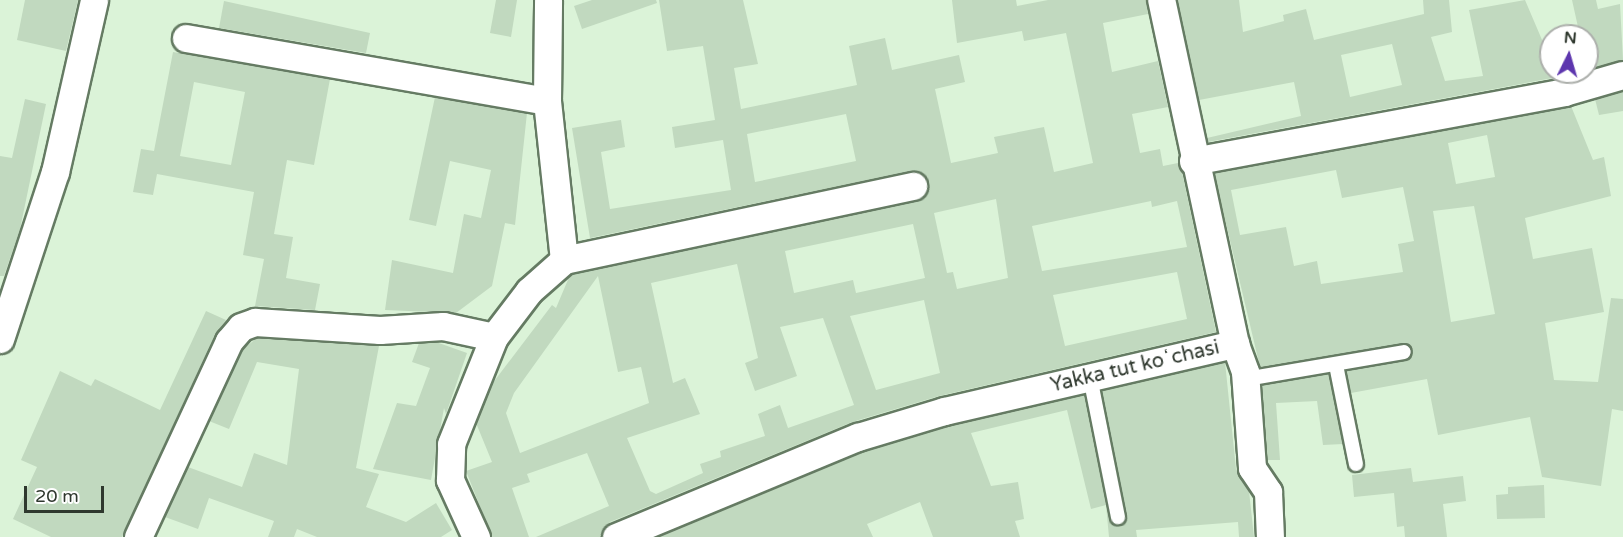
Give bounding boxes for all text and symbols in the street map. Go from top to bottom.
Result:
north arrow [1539,24,1599,84]
text: N [1563,28,1578,49]
street label: Yakka tut koʻchasi [1048,336,1222,398]
scale bar [27,474,106,512]
text: 20 m [35,485,79,507]

